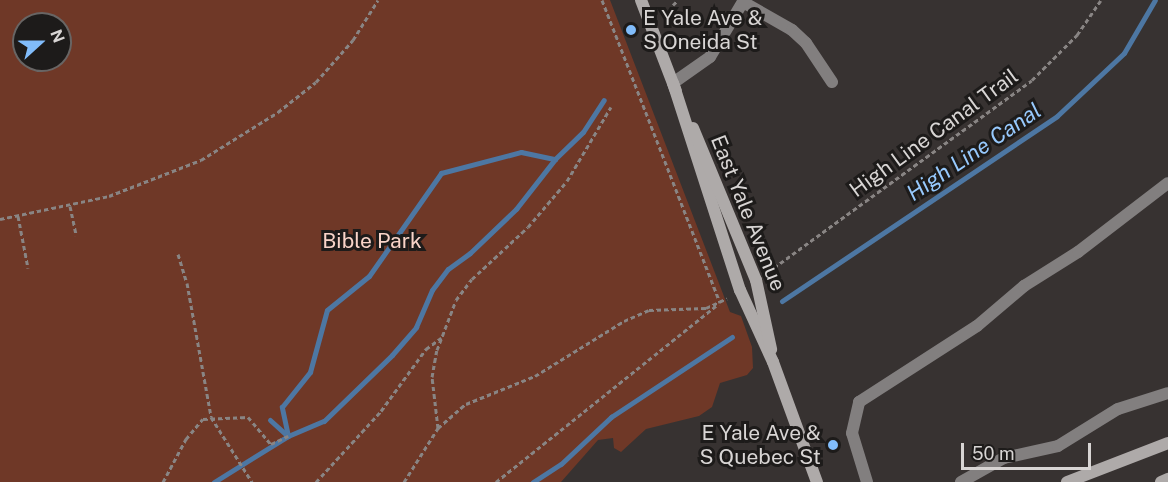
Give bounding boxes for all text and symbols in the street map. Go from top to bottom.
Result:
place label: E Yale Ave & S Oneida St [643,5,763,55]
north arrow [12,12,72,72]
marker: E Yale Ave & S Oneida St [624,23,638,37]
text: N [46,27,69,45]
street label: High Line Canal Trail [845,63,1023,203]
water label: High Line Canal [902,97,1046,207]
street label: East Yale Avenue [705,131,791,295]
park label: Bible Park [322,228,422,254]
place label: E Yale Ave & S Quebec St [699,420,821,470]
scale bar [964,431,1094,469]
marker: E Yale Ave & S Quebec St [826,438,840,452]
text: 50 m [972,443,1015,464]

